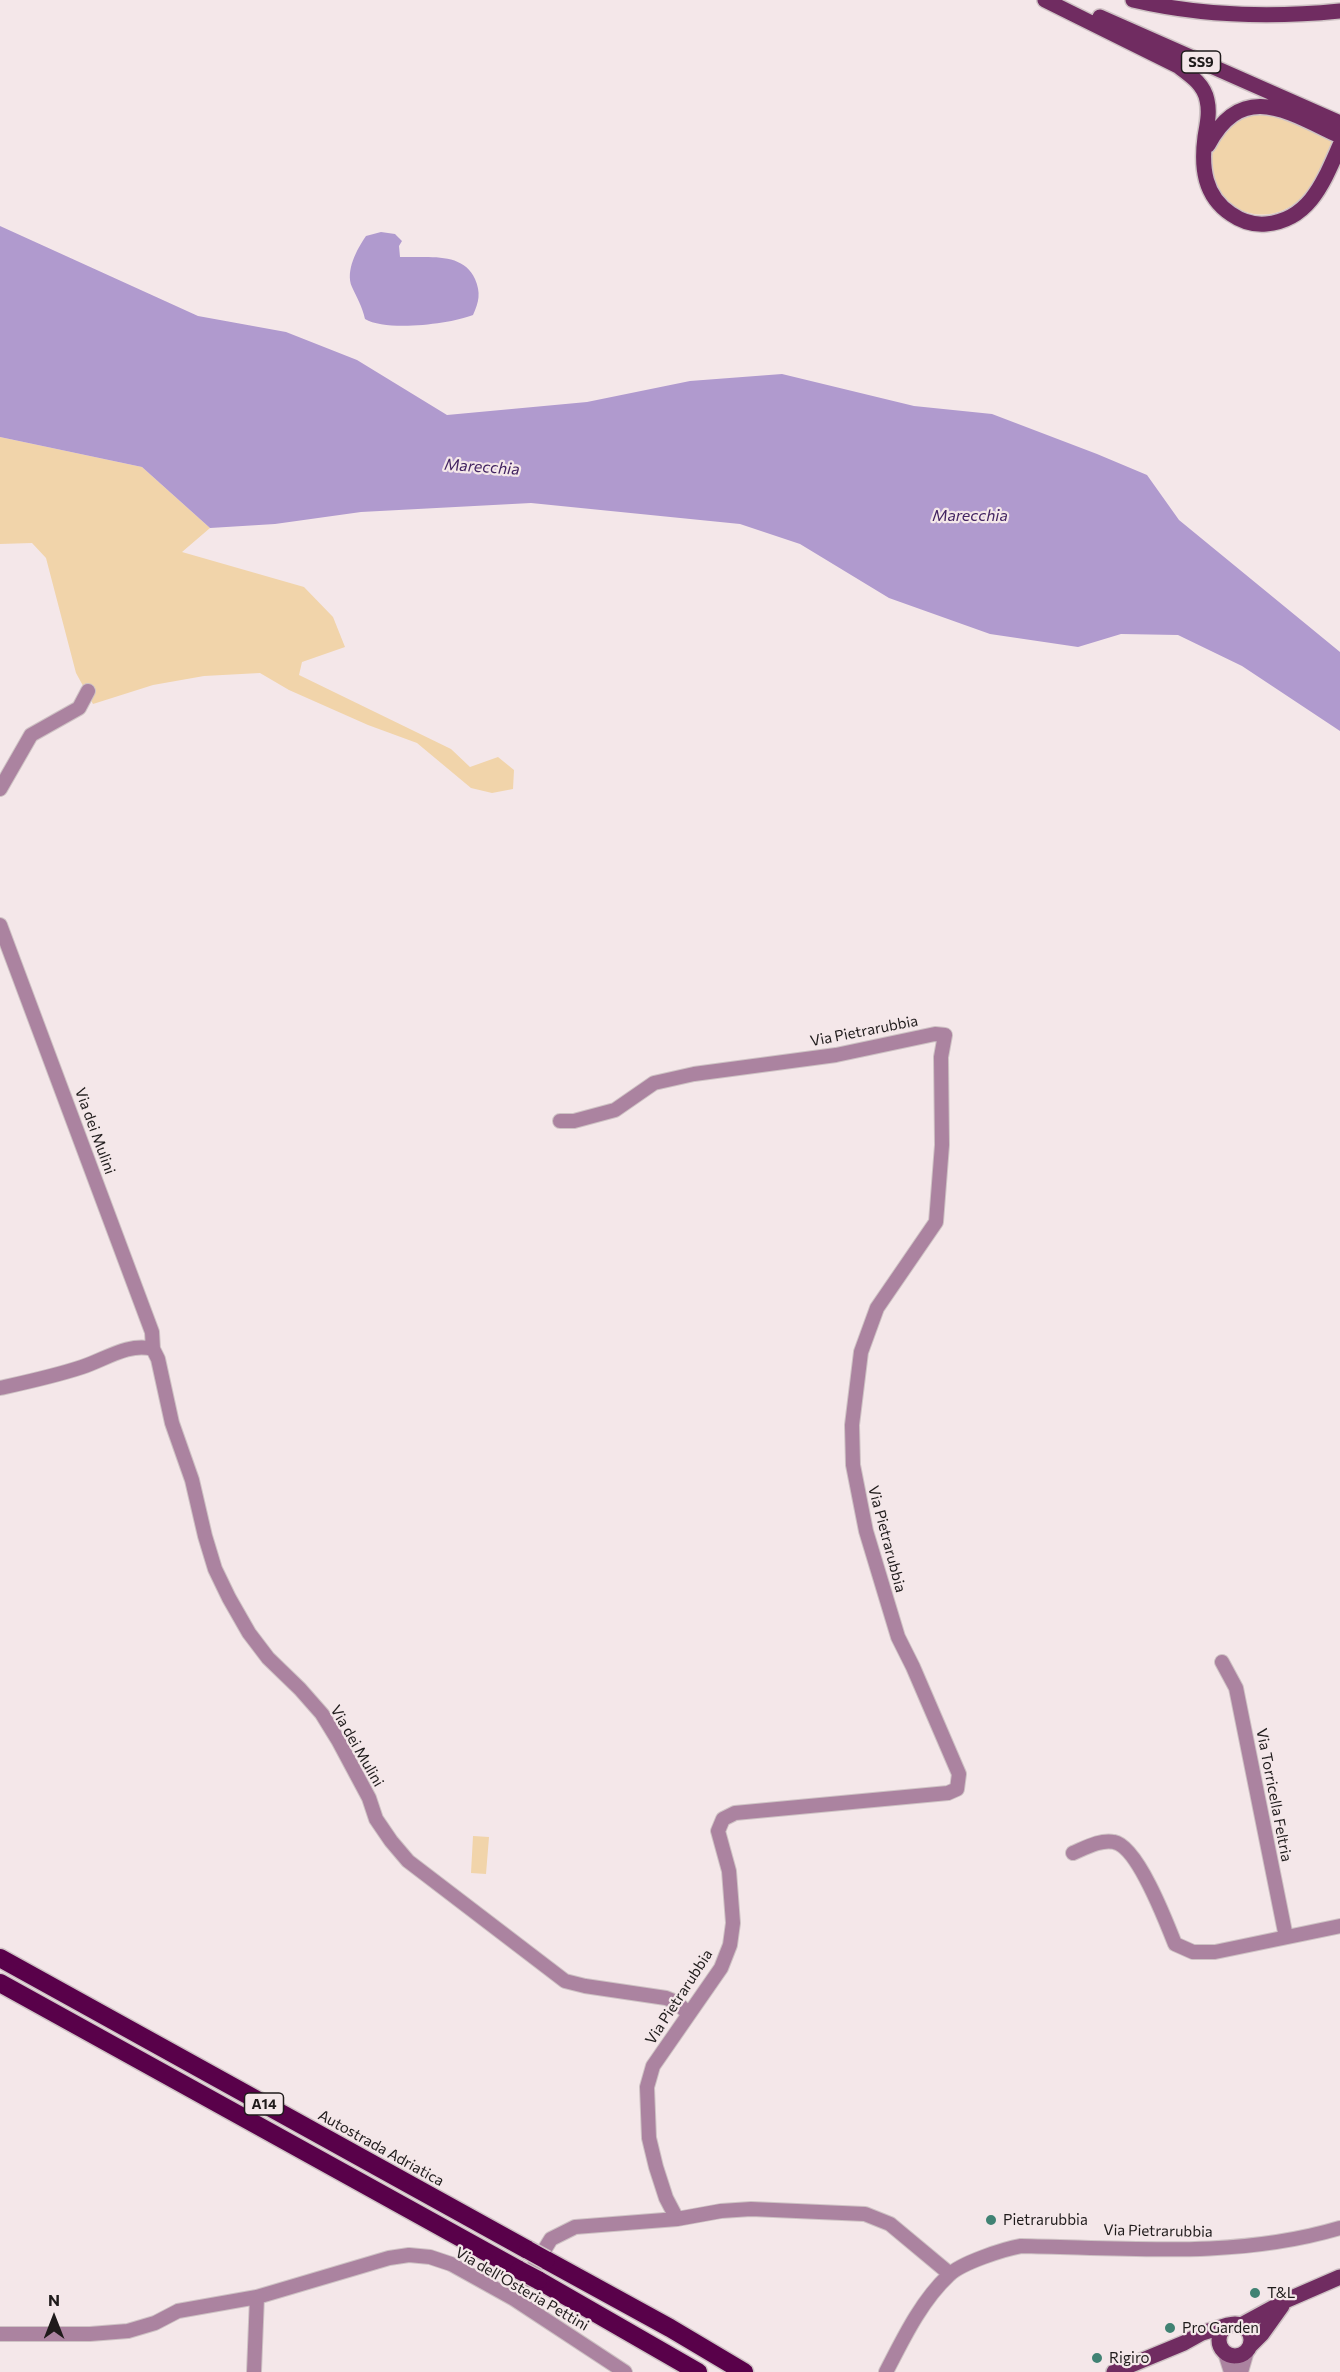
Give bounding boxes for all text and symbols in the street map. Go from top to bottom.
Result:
road number: SS9 [1182,51,1220,73]
water label: Marecchia [444,455,520,479]
water label: Marecchia [932,506,1008,526]
street label: Via Pietrarubbia [808,1012,920,1050]
street label: Via dei Mulini [71,1085,119,1177]
street label: Via Pietrarubbia [864,1484,910,1594]
street label: Via dei Mulini [326,1702,388,1790]
street label: Via Torricella Feltria [1252,1727,1296,1863]
street label: Via Pietrarubbia [642,1946,716,2048]
road number: A14 [244,2093,284,2115]
street label: Autostrada Adriatica [315,2106,447,2190]
place label: Pietrarubbia [1003,2211,1088,2229]
marker: Pietrarubbia [984,2213,998,2227]
street label: Via Pietrarubbia [1103,2221,1213,2241]
street label: Via dell'Osteria Pettini [452,2243,592,2335]
place label: T&L [1267,2284,1295,2302]
marker: T&L [1248,2286,1262,2300]
north arrow [24,2288,84,2348]
text: N [48,2290,60,2309]
place label: Pro Garden [1182,2319,1259,2337]
marker: Pro Garden [1163,2321,1177,2335]
place label: Rigiro [1109,2349,1150,2367]
marker: Rigiro [1090,2351,1104,2365]

